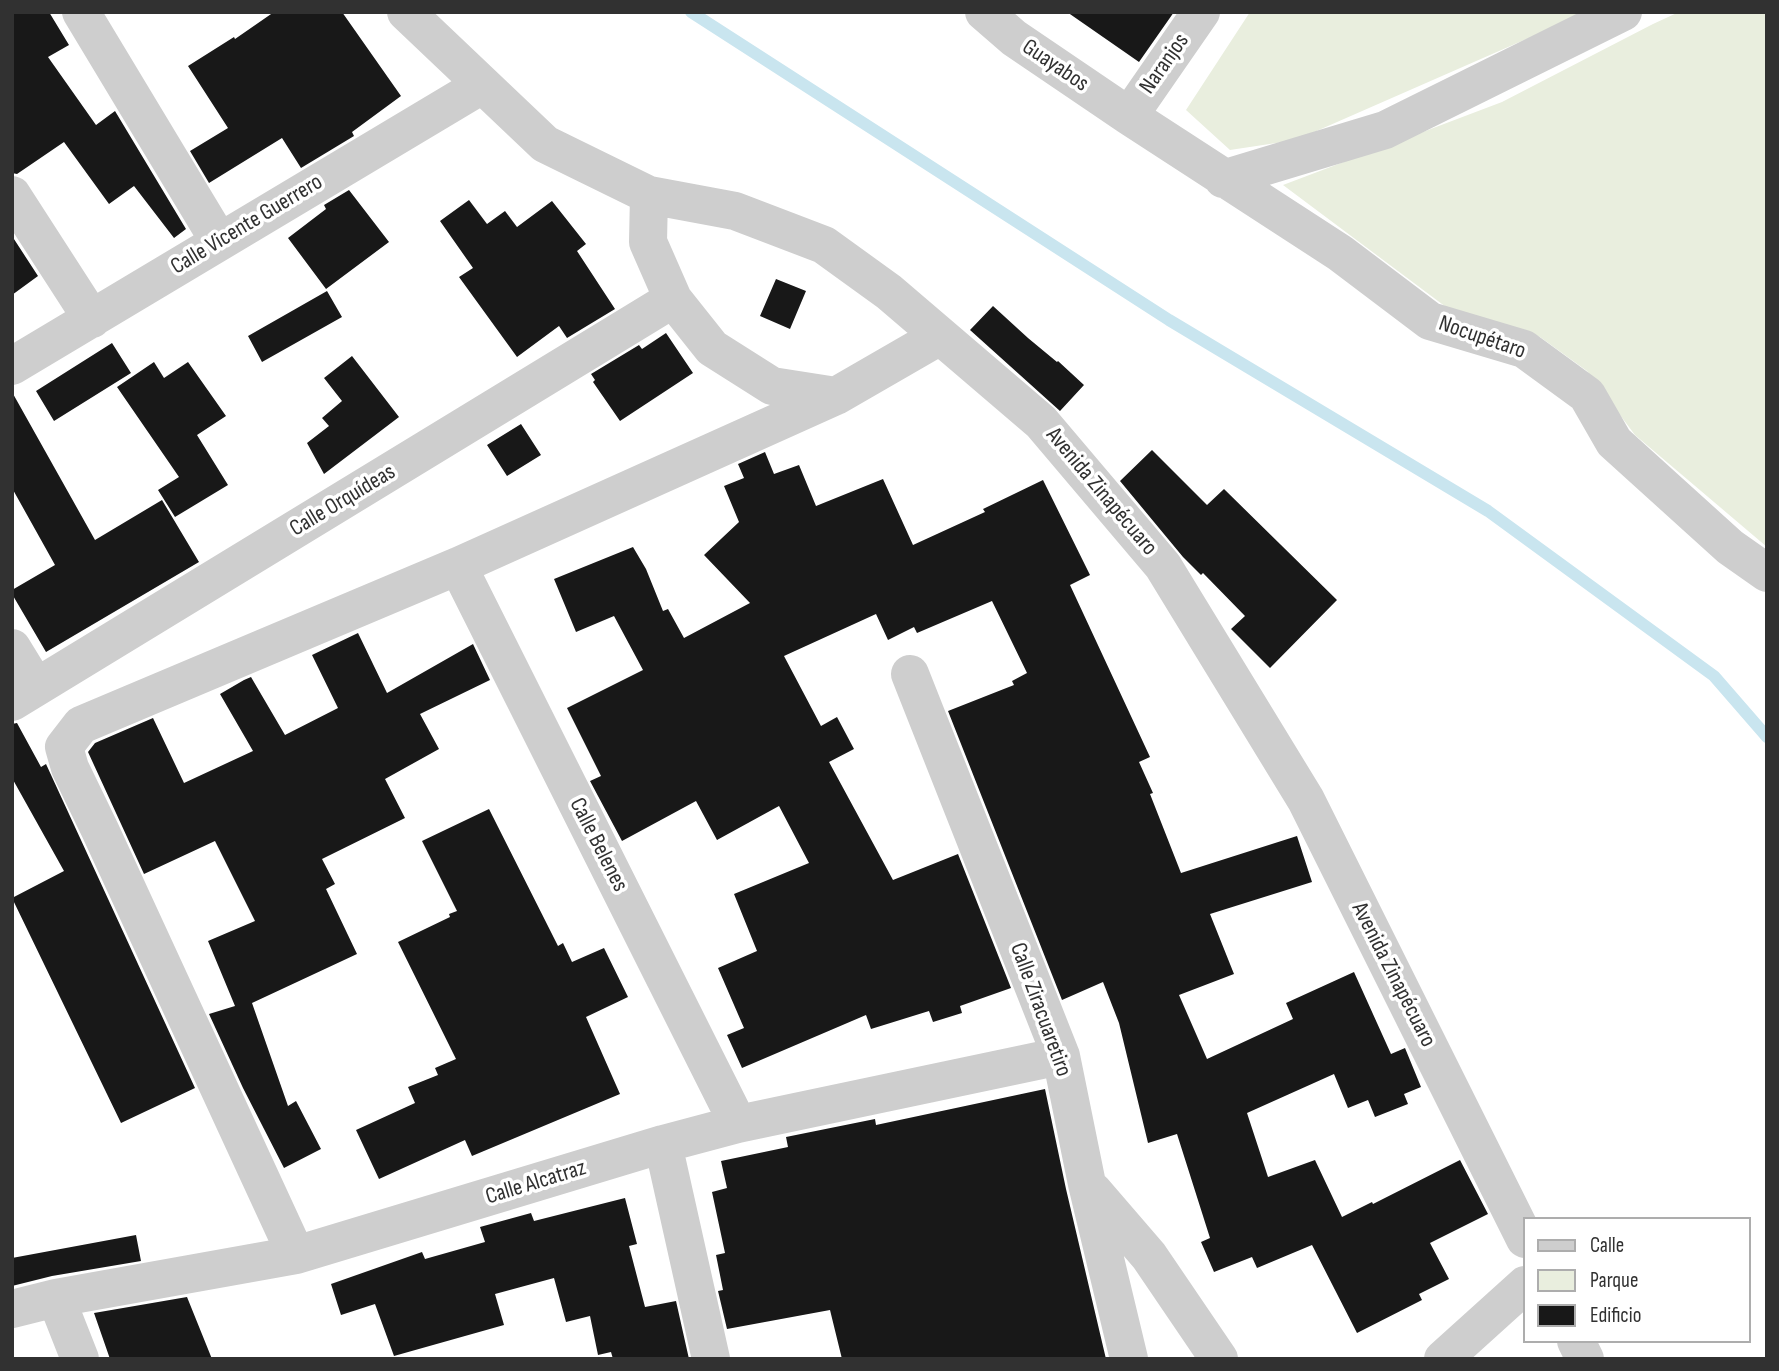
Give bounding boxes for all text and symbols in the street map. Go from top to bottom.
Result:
street label: Naranjos [1134,28,1196,100]
street label: Guayabos [1016,34,1094,98]
street label: Calle Vicente Guerrero [166,169,328,281]
street label: Nocupétaro [1435,310,1529,366]
street label: Avenida Zinapécuaro [1039,422,1163,562]
street label: Calle Orquídeas [285,459,401,543]
street label: Calle Belenes [563,794,633,896]
street label: Avenida Zinapécuaro [1345,898,1441,1052]
street label: Calle Ziracuaretiro [1003,939,1077,1081]
street label: Calle Alcatraz [482,1155,590,1211]
legend [1524,1217,1751,1343]
text: Calle [1590,1233,1624,1258]
text: Parque [1590,1268,1638,1293]
text: Edificio [1590,1303,1641,1328]

